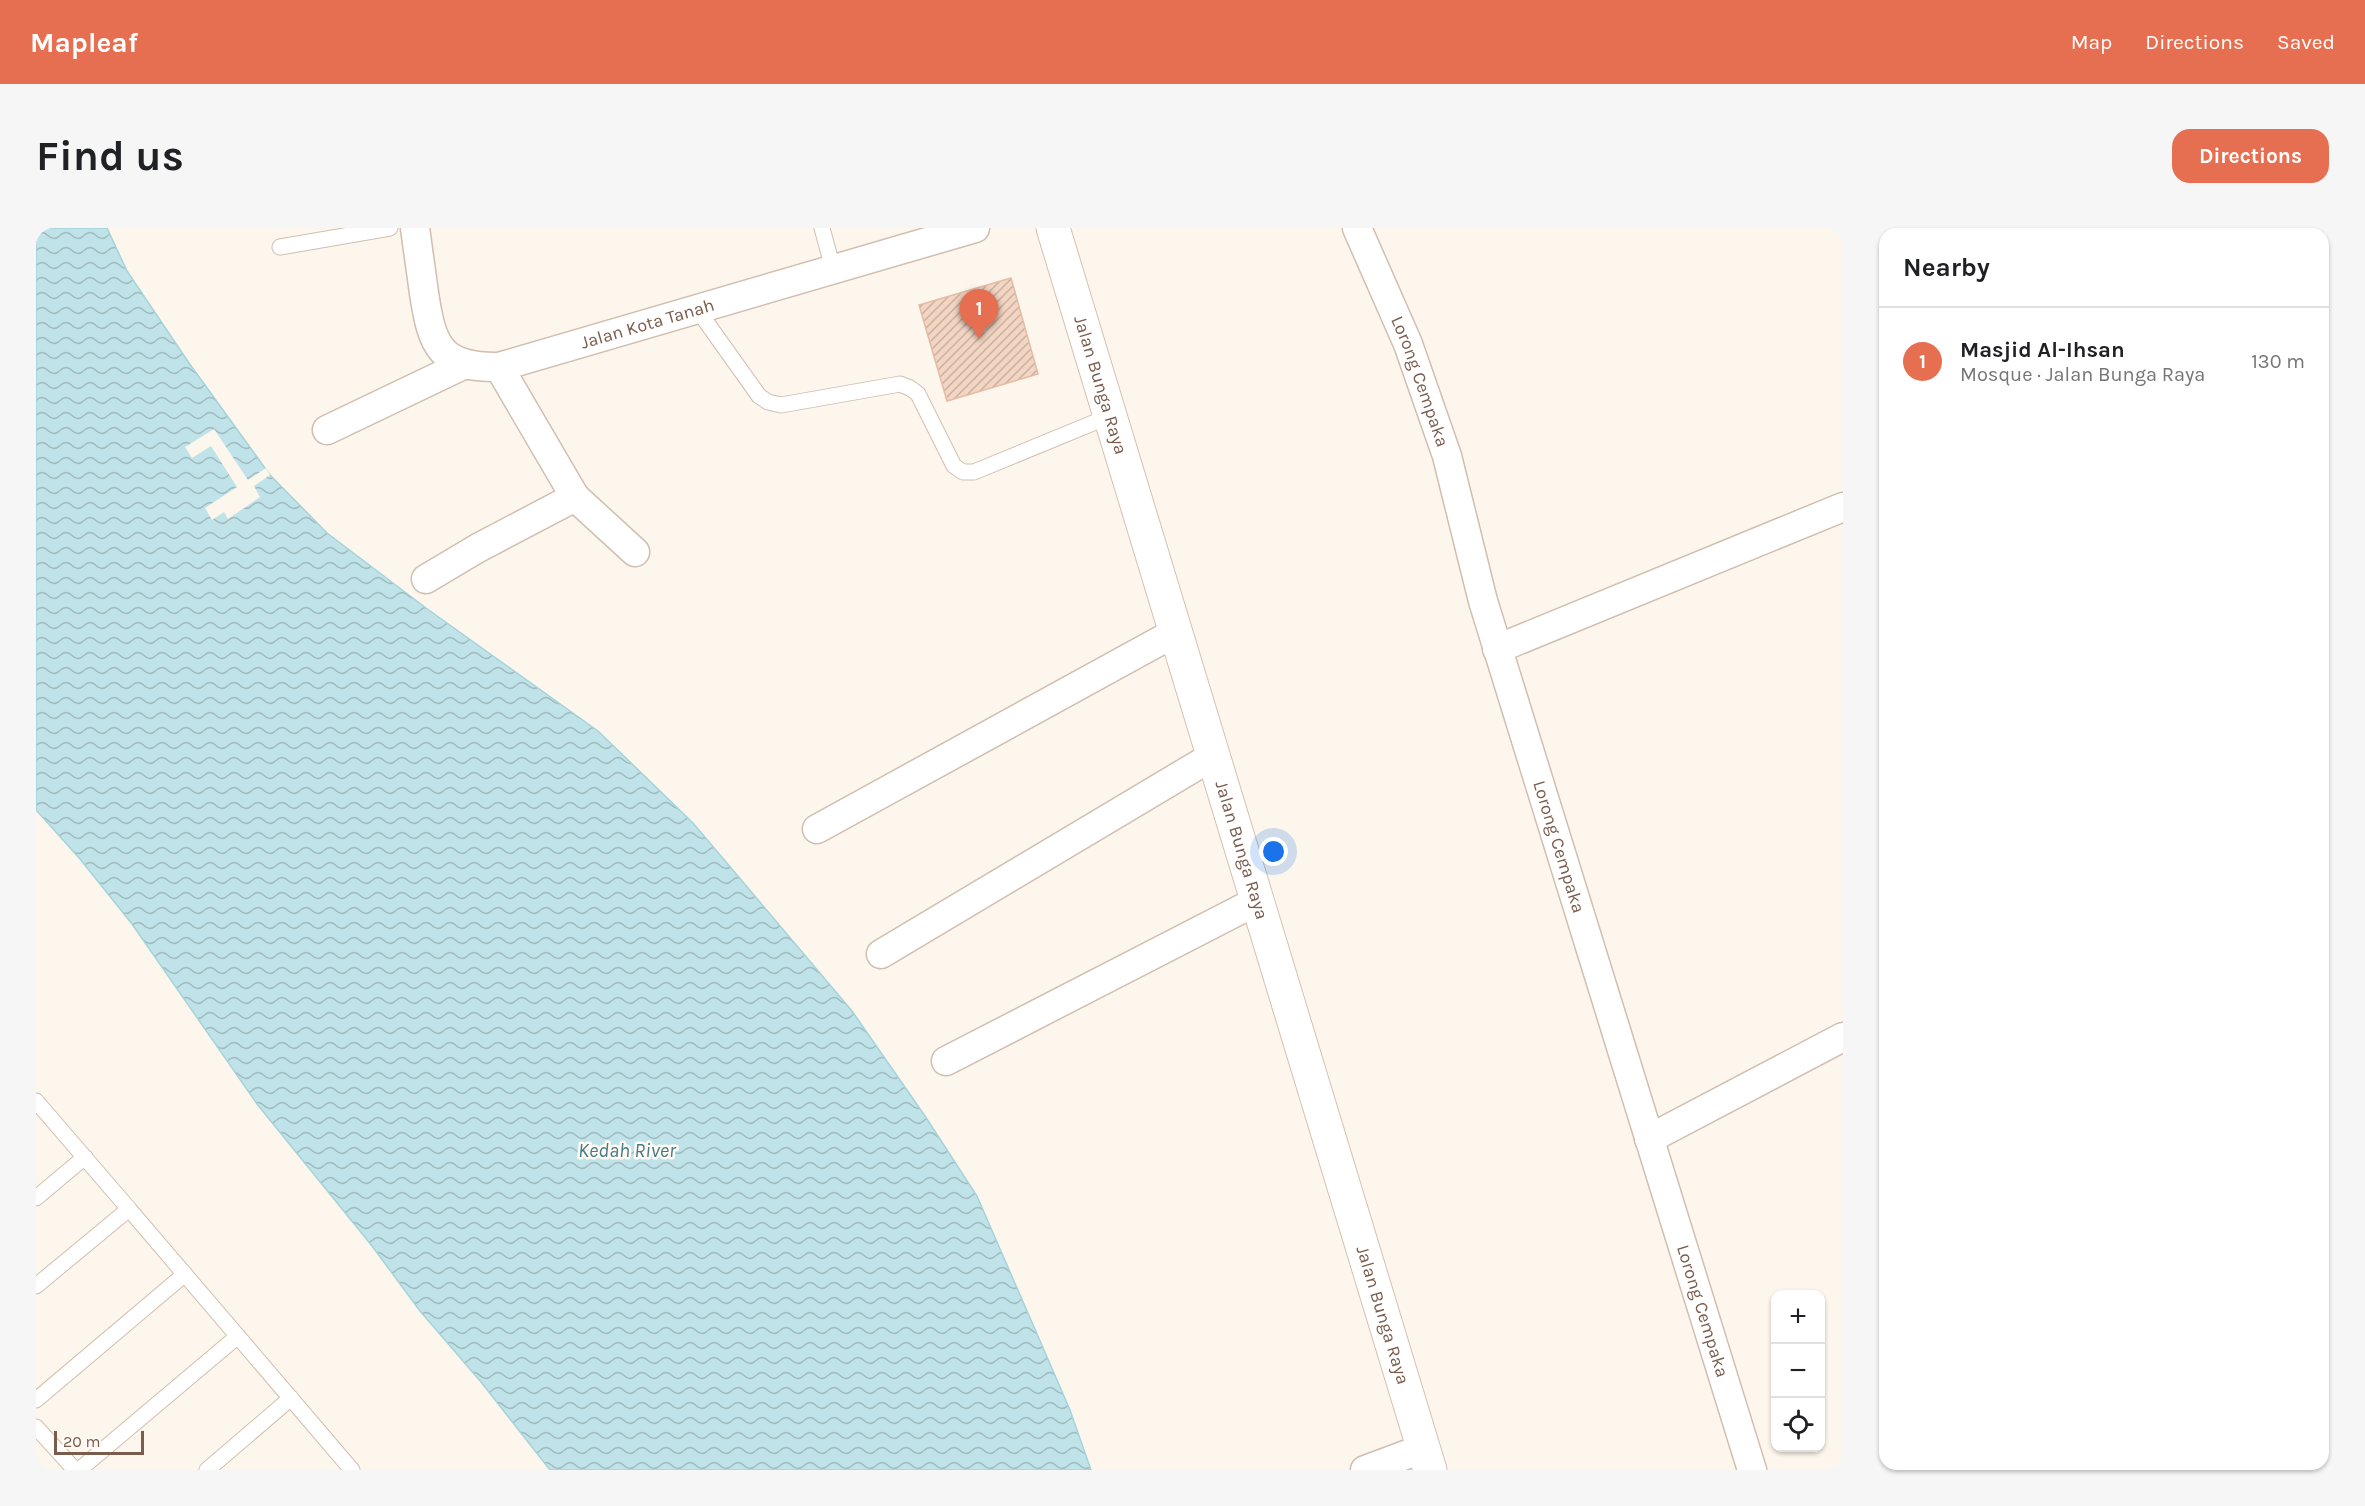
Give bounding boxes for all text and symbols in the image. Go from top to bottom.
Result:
text: Mapleaf [30,26,138,59]
text: Map [2071,30,2112,54]
text: Directions [2145,30,2244,54]
text: Saved [2277,30,2335,54]
button: Directions [2172,129,2329,183]
text: Find us [36,131,184,181]
text: Nearby [1903,252,1990,283]
pin: 1 [960,290,998,339]
street label: Jalan Kota Tanah [578,294,717,354]
street label: Jalan Bunga Raya [1069,313,1132,457]
street label: Lorong Cempaka [1386,313,1454,450]
text: Masjid Al-Ihsan [1960,337,2125,363]
text: 1 [1919,350,1926,373]
text: 130 m [2251,350,2305,373]
text: Mosque · Jalan Bunga Raya [1960,363,2205,386]
street label: Jalan Bunga Raya [1210,778,1273,922]
street label: Lorong Cempaka [1528,778,1590,916]
your location [1259,837,1288,866]
water label: Kedah River [578,1139,677,1162]
street label: Lorong Cempaka [1672,1242,1734,1380]
street label: Jalan Bunga Raya [1352,1243,1414,1387]
map controls [1771,1290,1825,1452]
button: + [1771,1290,1825,1344]
button: − [1771,1344,1825,1398]
button: locate [1771,1398,1825,1452]
scale bar [54,1428,144,1456]
text: 20 m [63,1432,101,1451]

